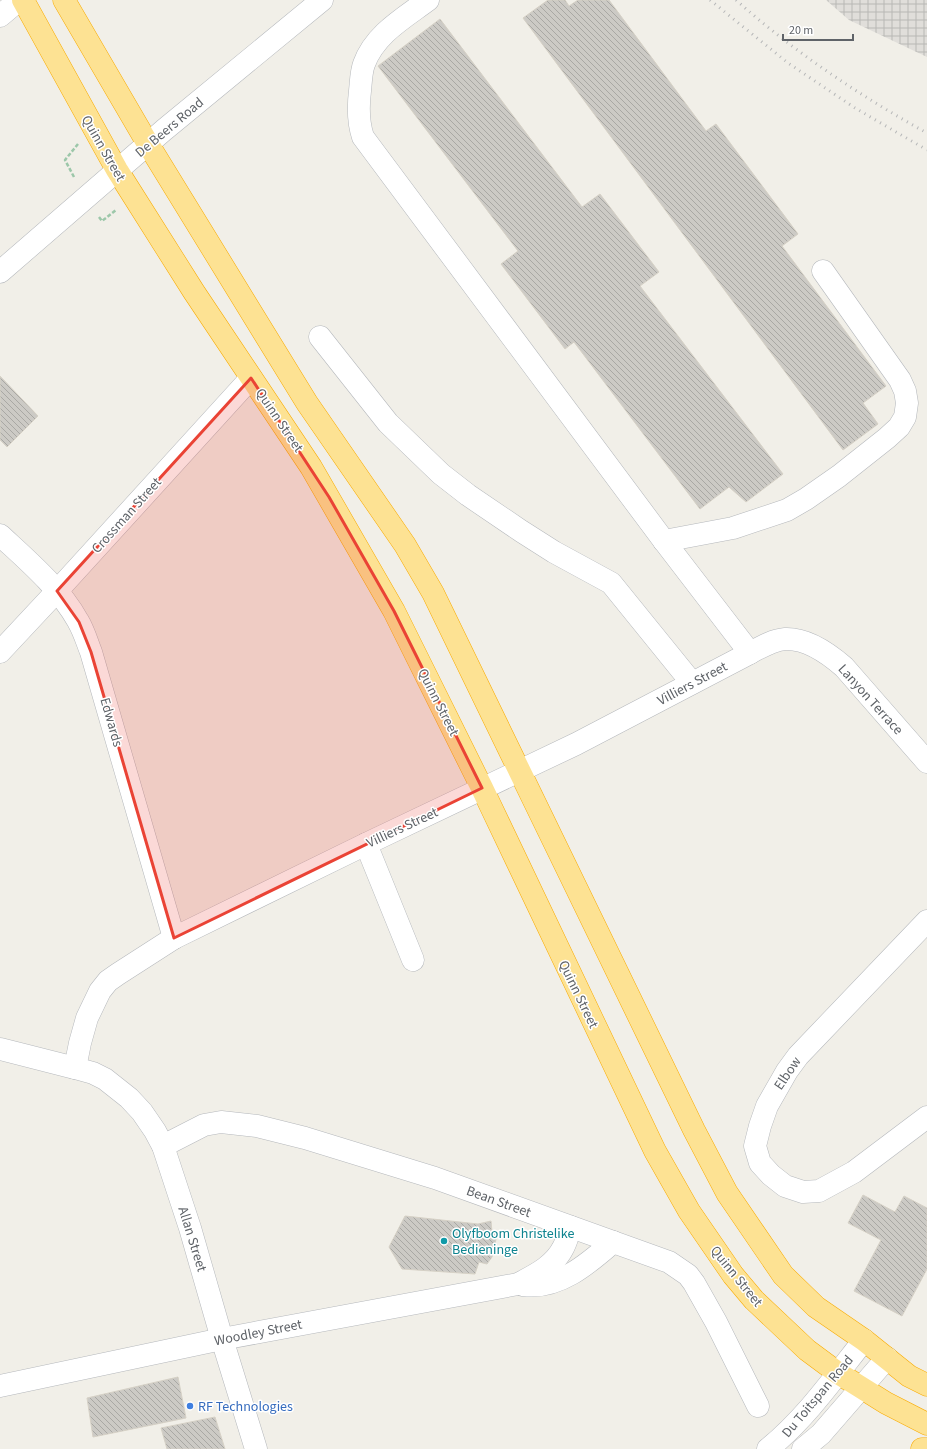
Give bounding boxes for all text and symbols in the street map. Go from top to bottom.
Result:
scale bar [783,16,853,42]
text: 20 m [789,22,813,39]
street label: De Beers Road [131,93,208,162]
street label: Quinn Street [76,112,130,186]
street label: Quinn Street [250,384,308,457]
street label: Crossman Street [87,473,167,558]
street label: Villiers Street [654,657,731,711]
street label: Lanyon Terrace [833,660,908,739]
street label: Quinn Street [413,665,464,740]
street label: Edwards [94,695,128,749]
street label: Villiers Street [363,803,442,853]
street label: Quinn Street [553,957,603,1032]
street label: Elbow [769,1053,806,1094]
street label: Bean Street [463,1181,534,1223]
street label: Allan Street [173,1204,212,1275]
place label: Olyfboom Christelike Bedieninge [452,1224,574,1260]
marker: Olyfboom Christelike Bedieninge [439,1236,449,1246]
street label: Quinn Street [705,1242,767,1312]
street label: Woodley Street [213,1315,304,1351]
street label: Du Toitspan Road [777,1351,858,1442]
place label: RF Technologies [198,1397,293,1417]
marker: RF Technologies [185,1401,195,1411]

